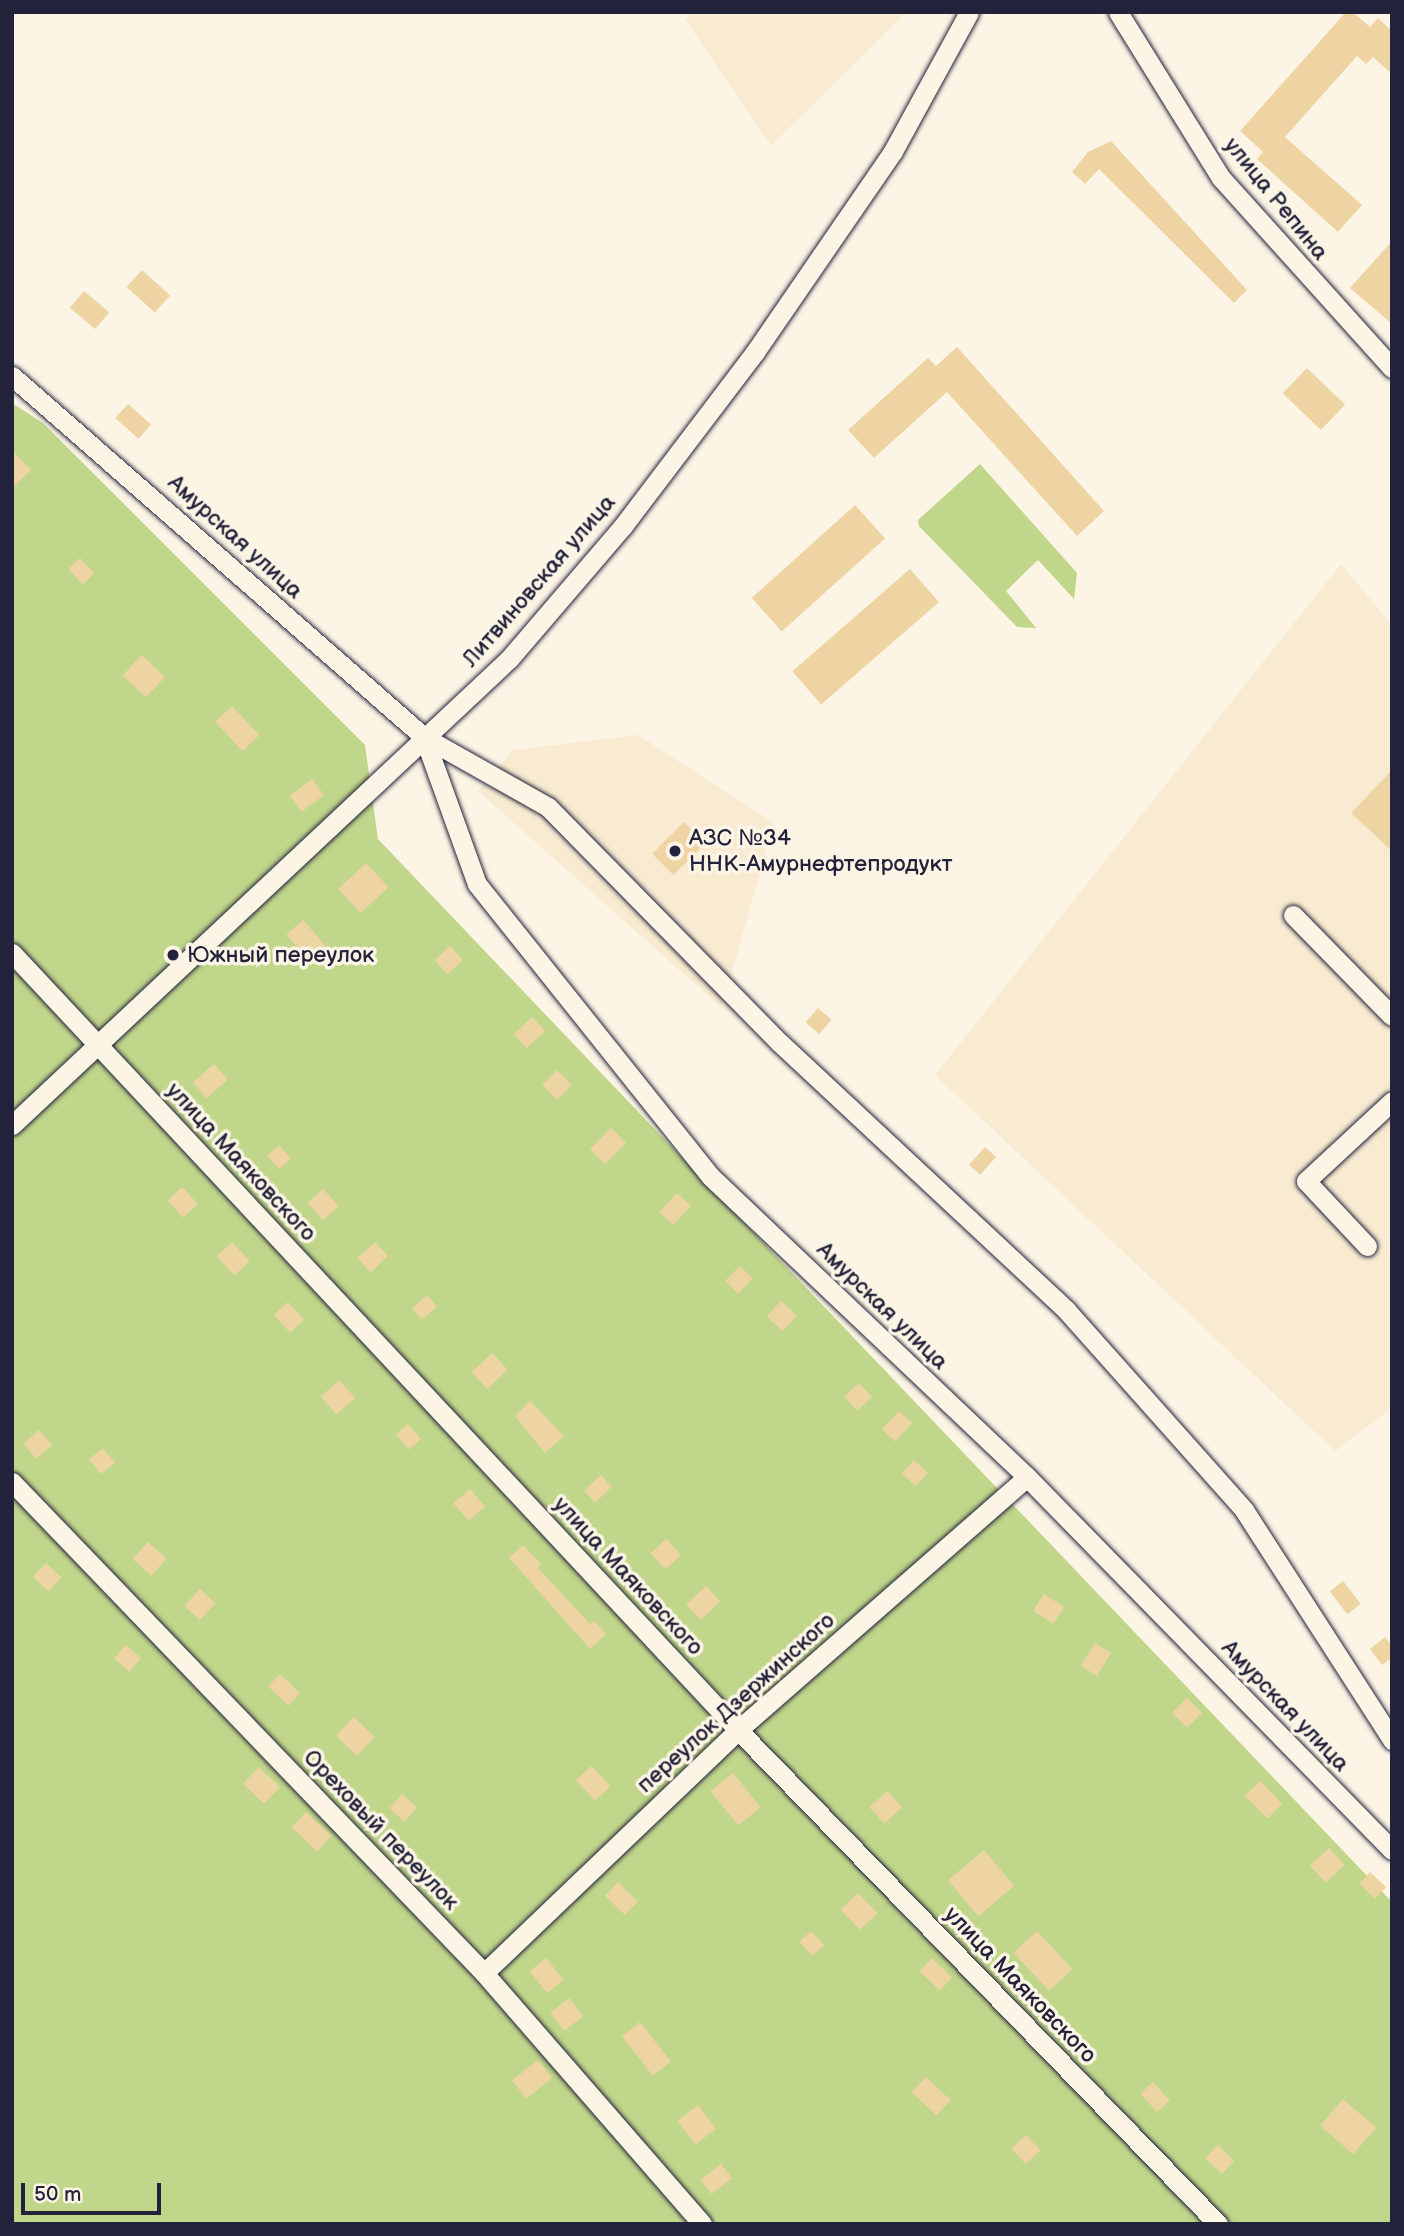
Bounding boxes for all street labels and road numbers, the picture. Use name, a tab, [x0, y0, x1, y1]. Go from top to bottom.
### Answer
street label: улица Репина	[1218, 132, 1334, 266]
street label: Амурская улица	[162, 469, 308, 605]
street label: Литвиновская улица	[457, 489, 621, 673]
street label: улица Маяковского	[160, 1077, 322, 1247]
street label: Амурская улица	[811, 1236, 953, 1376]
street label: улица Маяковского	[547, 1491, 709, 1661]
street label: переулок Дзержинского	[632, 1607, 840, 1799]
street label: Амурская улица	[1215, 1635, 1355, 1777]
street label: Ореховый переулок	[297, 1744, 465, 1916]
street label: улица Маяковского	[938, 1901, 1102, 2069]

